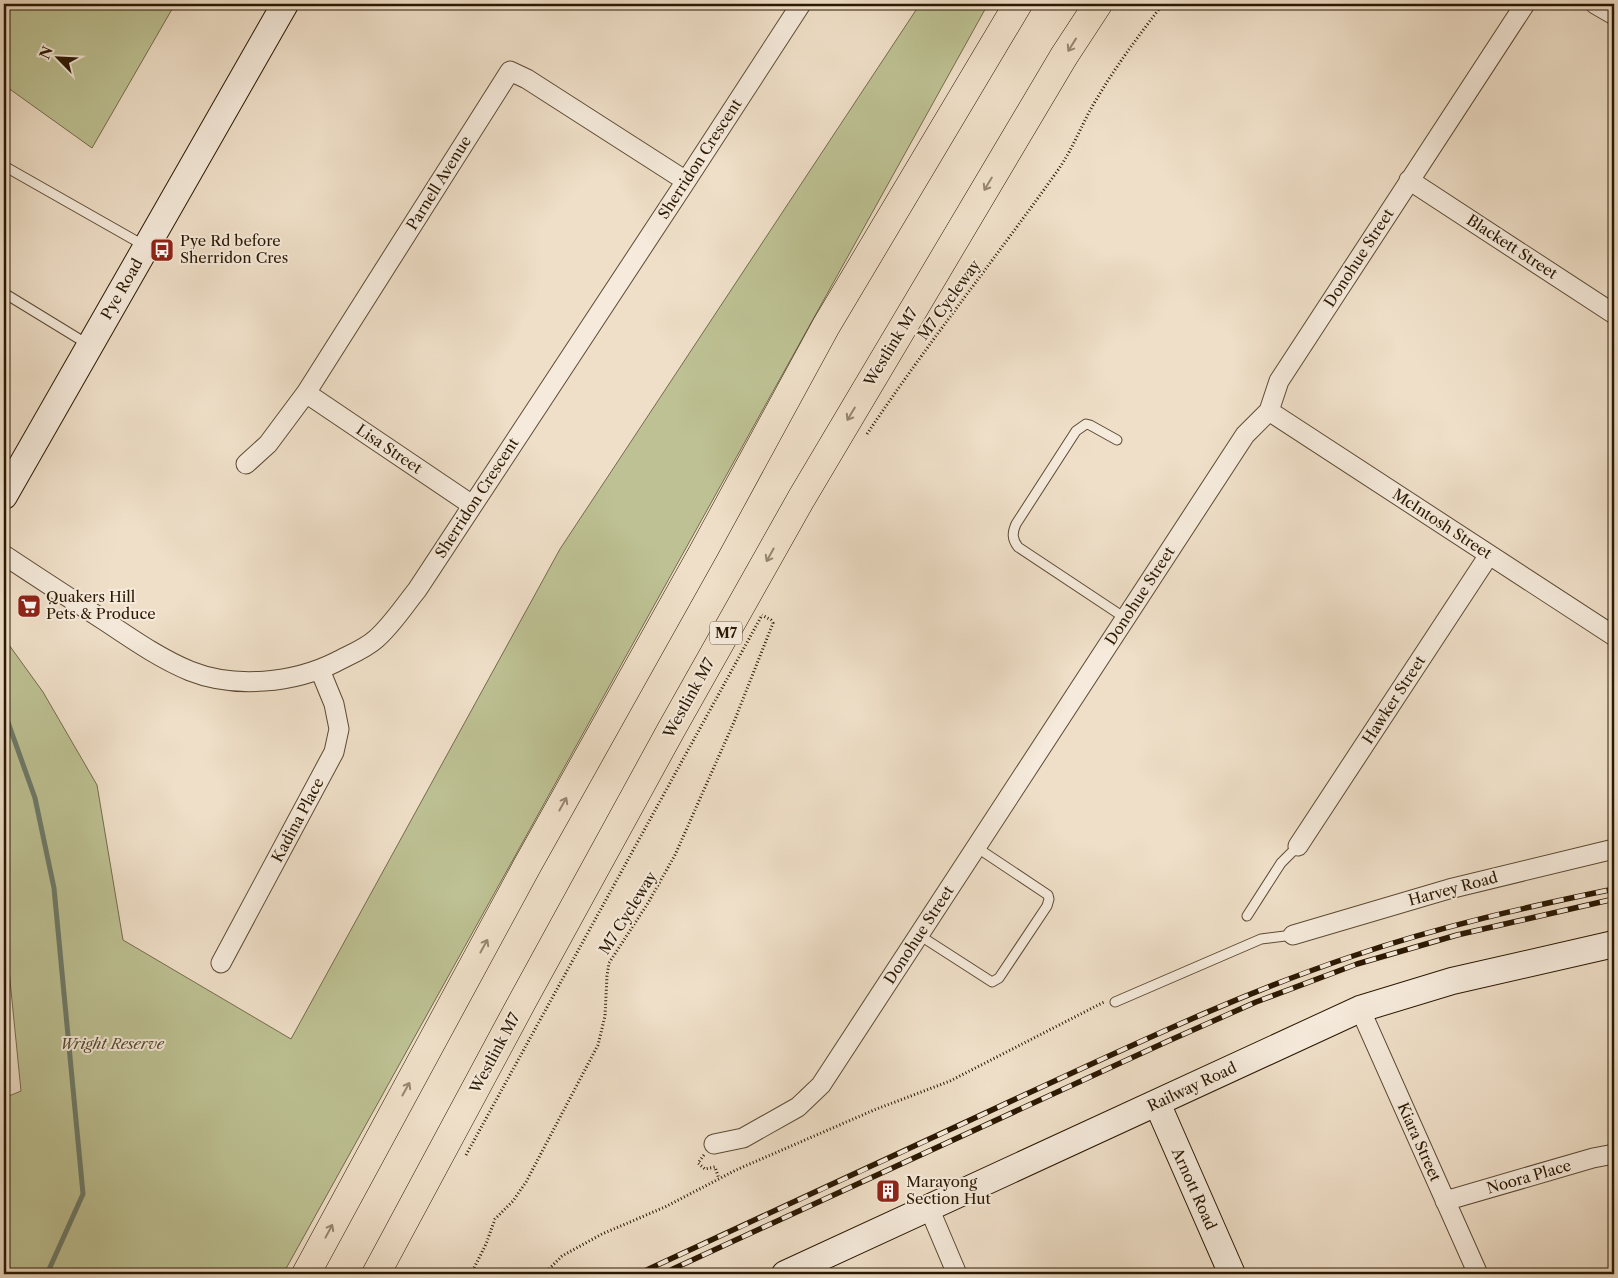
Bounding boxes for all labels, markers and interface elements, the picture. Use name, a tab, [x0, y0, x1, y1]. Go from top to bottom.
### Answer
north arrow	[32, 32, 82, 82]
one-way arrow	[1066, 38, 1077, 52]
text: N	[35, 43, 57, 62]
street label: Sherridon Crescent	[654, 95, 746, 222]
street label: Parnell Avenue	[402, 132, 475, 233]
one-way arrow	[983, 177, 993, 191]
street label: Donohue Street	[1320, 204, 1398, 310]
street label: Blackett Street	[1463, 210, 1562, 283]
place label: Pye Rd before Sherridon Cres	[180, 231, 288, 267]
bus stop icon: Pye Rd before Sherridon Cres	[149, 237, 175, 263]
street label: Pye Road	[96, 255, 147, 323]
street label: M7 Cycleway	[913, 255, 984, 343]
street label: Westlink M7	[859, 303, 922, 390]
one-way arrow	[846, 407, 856, 421]
street label: Lisa Street	[353, 420, 426, 478]
street label: Sherridon Crescent	[431, 434, 523, 561]
street label: McIntosh Street	[1389, 484, 1496, 563]
street label: Donohue Street	[1101, 542, 1179, 648]
one-way arrow	[764, 547, 774, 561]
place label: Quakers Hill Pets & Produce	[46, 587, 156, 623]
supermarket icon: Quakers Hill Pets & Produce	[16, 593, 42, 619]
road number: M7	[710, 622, 742, 644]
street label: Hawker Street	[1358, 651, 1430, 748]
street label: Westlink M7	[658, 654, 719, 742]
street label: Kadina Place	[267, 774, 328, 865]
one-way arrow	[558, 797, 568, 811]
street label: M7 Cycleway	[595, 867, 661, 958]
street label: Harvey Road	[1406, 867, 1500, 910]
street label: Donohue Street	[880, 881, 958, 987]
one-way arrow	[480, 939, 489, 954]
street label: Westlink M7	[465, 1009, 524, 1097]
park label: Wright Reserve	[60, 1034, 165, 1053]
street label: Railway Road	[1144, 1058, 1239, 1115]
one-way arrow	[402, 1082, 412, 1096]
street label: Kiara Street	[1394, 1099, 1446, 1185]
street label: Arnott Road	[1168, 1144, 1221, 1233]
street label: Noora Place	[1484, 1155, 1573, 1198]
place label: Marayong Section Hut	[906, 1172, 992, 1208]
building icon: Marayong Section Hut	[875, 1178, 901, 1204]
one-way arrow	[324, 1224, 334, 1239]

